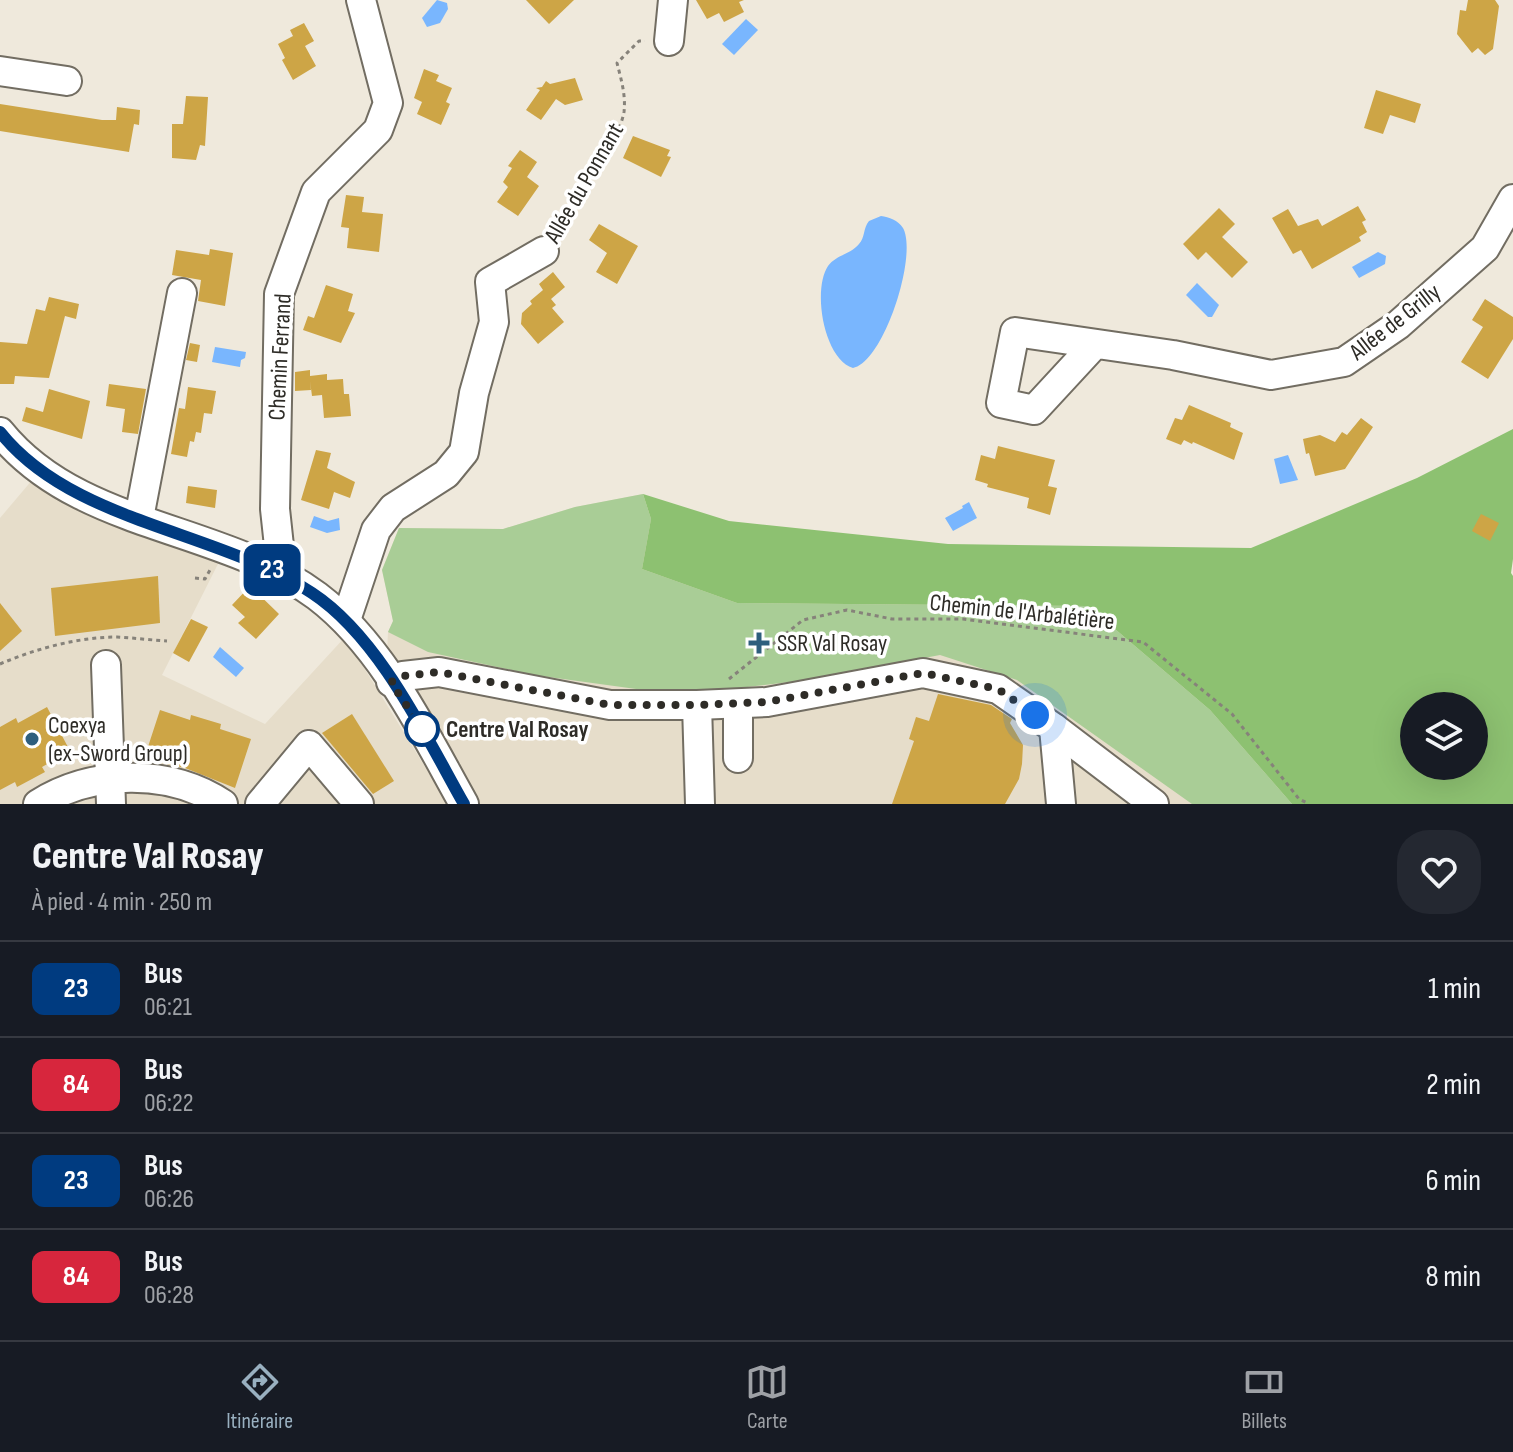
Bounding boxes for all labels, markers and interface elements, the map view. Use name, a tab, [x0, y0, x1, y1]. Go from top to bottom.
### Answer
street label: Allée du Ponnant	[537, 118, 630, 249]
street label: Allée de Grilly	[1343, 277, 1446, 367]
street label: Chemin Ferrand	[262, 293, 298, 421]
line badge: 23	[236, 544, 308, 596]
text: 23	[260, 553, 284, 586]
street label: Chemin de l'Arbalétière	[928, 588, 1116, 636]
place label: SSR Val Rosay	[777, 629, 887, 658]
marker: SSR Val Rosay	[748, 632, 770, 654]
map controls	[1400, 692, 1488, 780]
button: layers	[1400, 692, 1488, 780]
your location	[1015, 695, 1055, 735]
place label: Coexya (ex-Sword Group)	[48, 711, 188, 768]
marker: Centre Val Rosay	[405, 712, 439, 746]
place label: Centre Val Rosay	[446, 715, 588, 744]
marker: Coexya (ex-Sword Group)	[23, 730, 41, 748]
button: heart	[1397, 830, 1481, 914]
text: Centre Val Rosay	[32, 834, 264, 879]
text: À pied · 4 min · 250 m	[32, 887, 212, 918]
text: Bus	[144, 956, 183, 992]
text: 1 min	[1428, 971, 1481, 1007]
text: 23	[64, 972, 88, 1005]
text: 06:21	[144, 992, 192, 1023]
text: Bus	[144, 1052, 183, 1088]
text: 2 min	[1426, 1067, 1481, 1103]
text: 84	[63, 1068, 89, 1101]
text: 06:22	[144, 1088, 193, 1119]
text: Bus	[144, 1148, 183, 1184]
text: 6 min	[1425, 1163, 1481, 1199]
text: 23	[64, 1164, 88, 1197]
text: 06:26	[144, 1184, 194, 1215]
text: Bus	[144, 1244, 183, 1280]
text: 8 min	[1425, 1259, 1481, 1295]
text: 84	[63, 1260, 89, 1293]
text: 06:28	[144, 1280, 194, 1311]
tab: Itinéraire	[226, 1360, 293, 1435]
tab: Carte	[745, 1360, 789, 1435]
tab: Billets	[1242, 1360, 1287, 1435]

